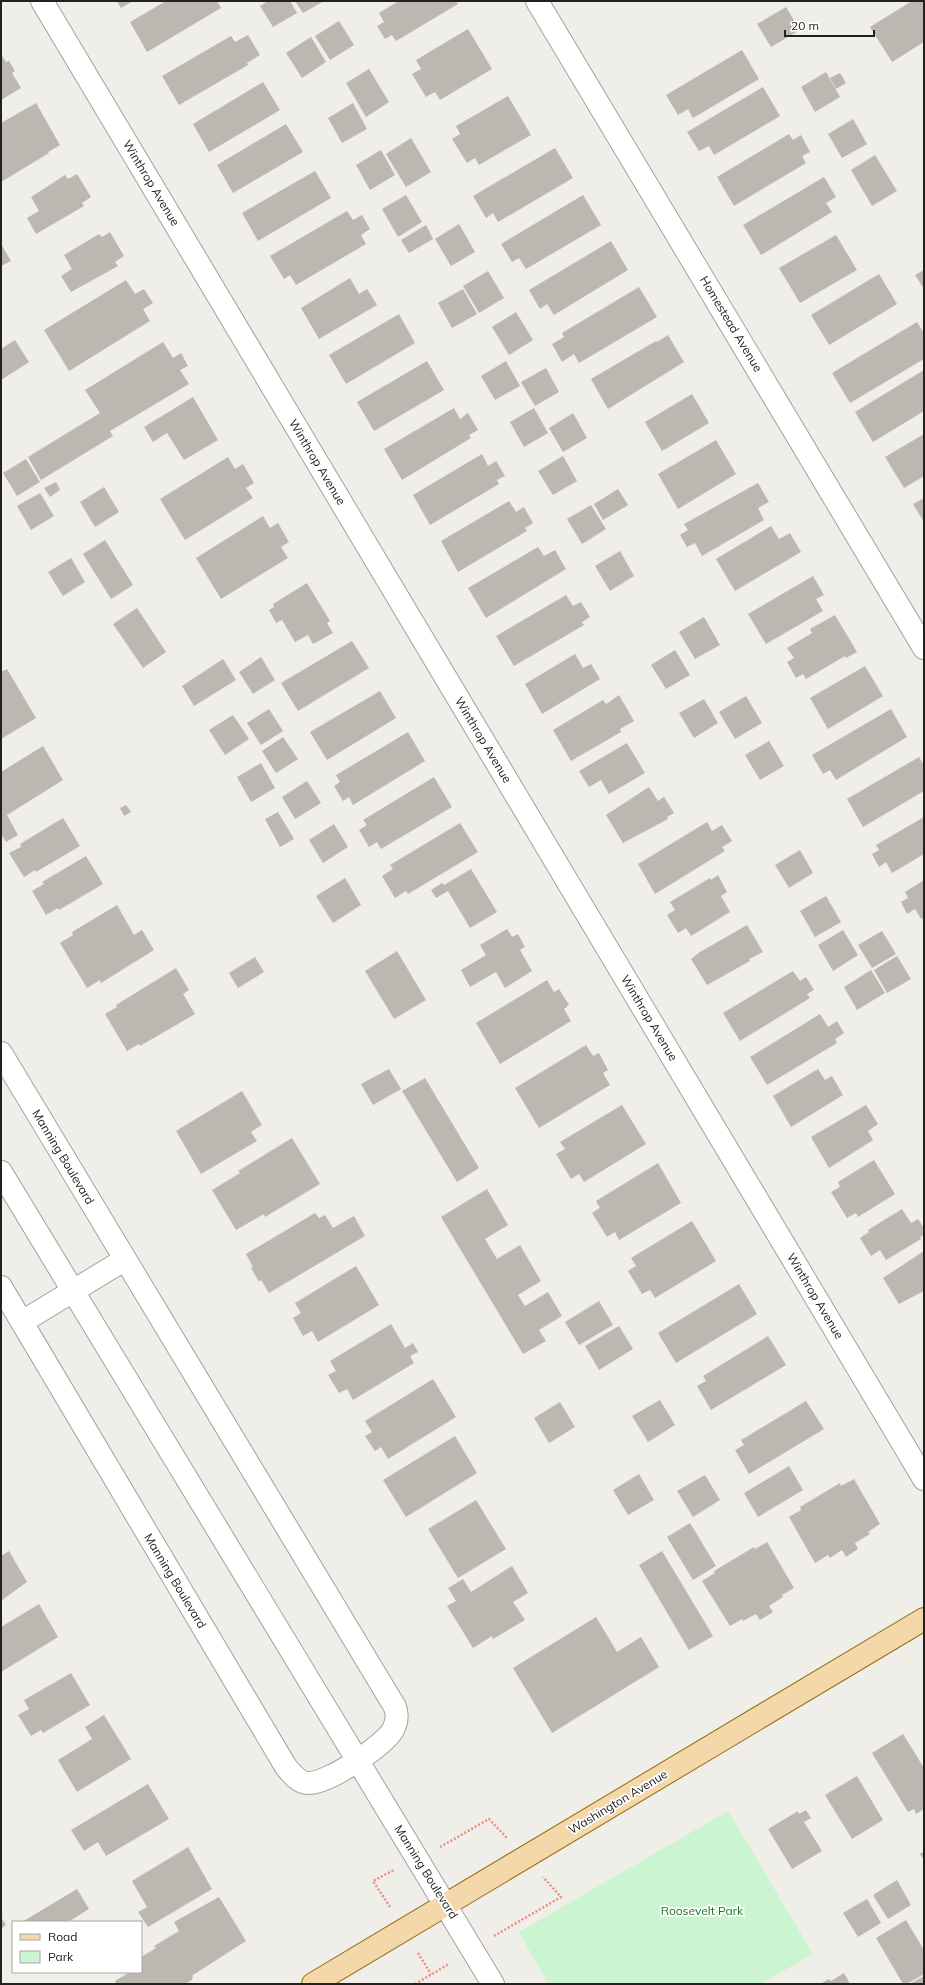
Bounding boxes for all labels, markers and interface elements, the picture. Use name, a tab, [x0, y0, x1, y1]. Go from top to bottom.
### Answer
scale bar	[785, 12, 874, 38]
text: 20 m	[791, 18, 819, 33]
street label: Winthrop Avenue	[120, 137, 183, 228]
street label: Homestead Avenue	[697, 273, 766, 374]
street label: Winthrop Avenue	[286, 416, 349, 507]
street label: Winthrop Avenue	[452, 694, 515, 785]
street label: Winthrop Avenue	[618, 972, 681, 1063]
street label: Manning Boulevard	[29, 1107, 98, 1207]
street label: Winthrop Avenue	[784, 1250, 847, 1341]
street label: Manning Boulevard	[141, 1531, 210, 1631]
street label: Washington Avenue	[565, 1766, 670, 1837]
street label: Manning Boulevard	[391, 1822, 461, 1922]
park label: Roosevelt Park	[661, 1903, 744, 1918]
legend	[12, 1921, 142, 1973]
text: Road	[48, 1929, 77, 1944]
text: Park	[48, 1949, 74, 1964]

